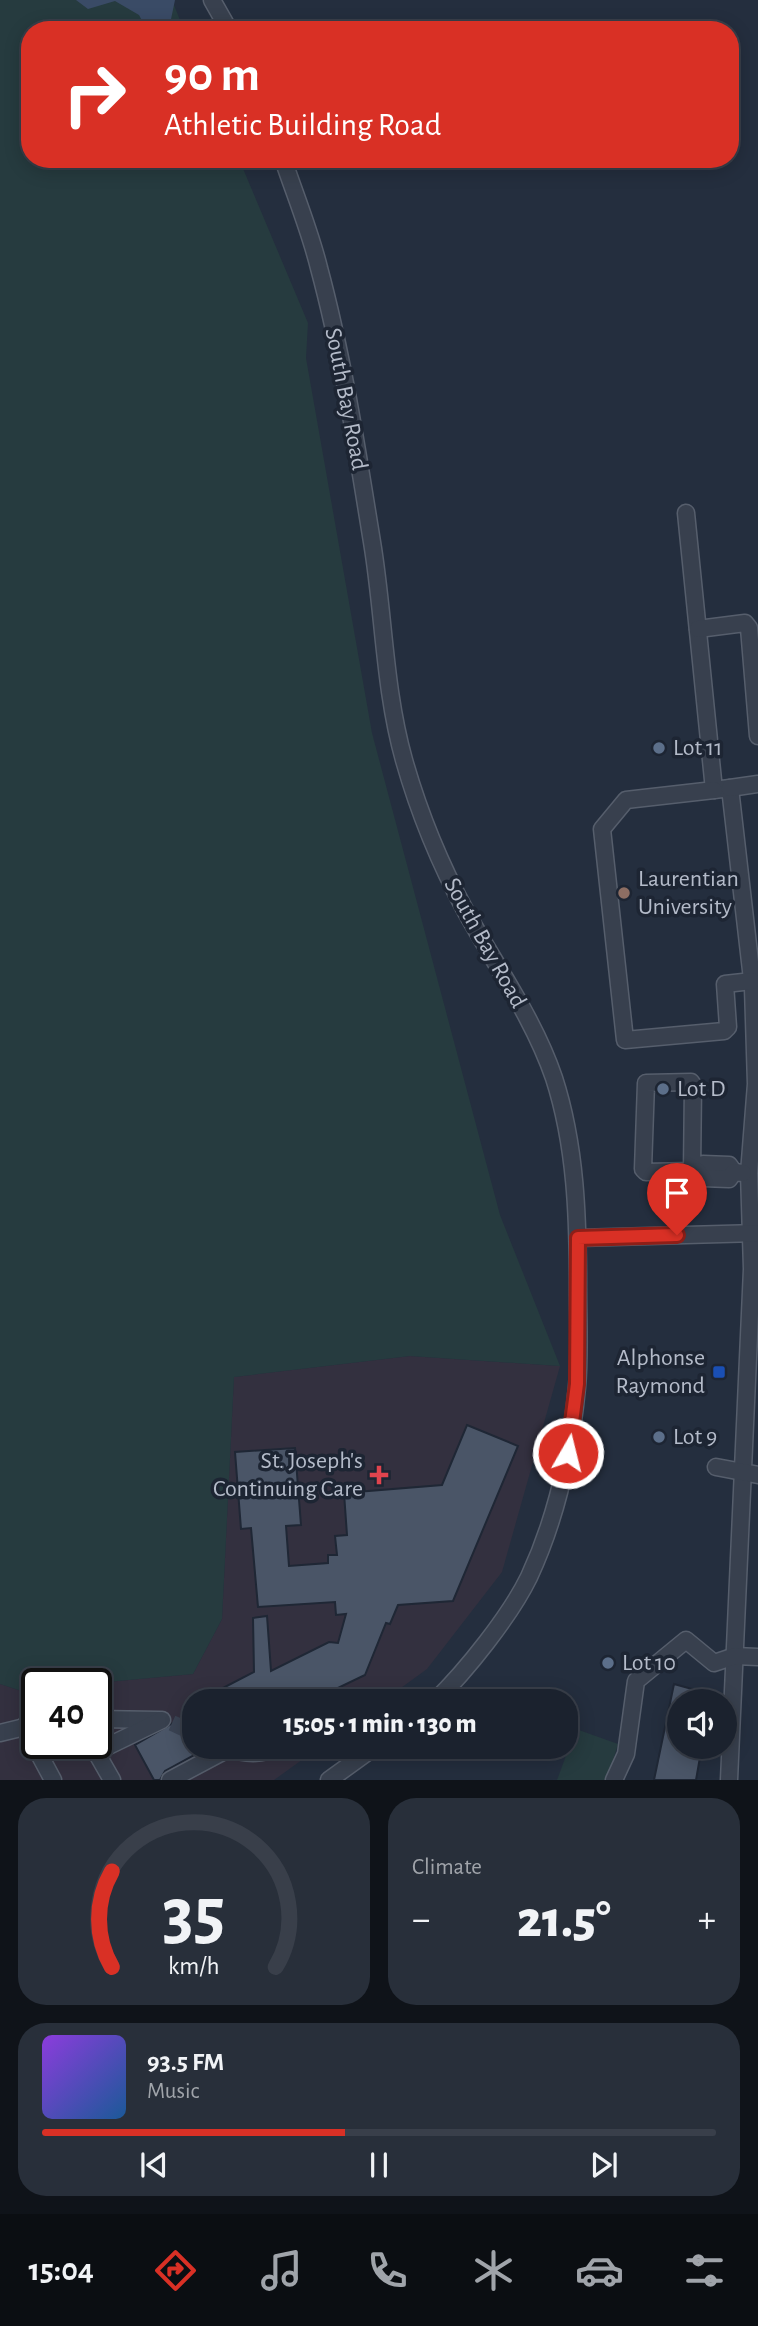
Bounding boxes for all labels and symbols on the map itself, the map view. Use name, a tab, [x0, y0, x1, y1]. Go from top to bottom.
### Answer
street label: South Bay Road	[320, 326, 372, 472]
place label: Lot 11	[673, 736, 723, 760]
marker: Lot 11	[651, 740, 667, 756]
place label: Laurentian University	[638, 867, 739, 919]
street label: South Bay Road	[439, 874, 531, 1012]
marker: Laurentian University	[616, 885, 632, 901]
place label: Lot D	[677, 1077, 726, 1101]
marker: Lot D	[655, 1081, 671, 1097]
pin	[647, 1163, 707, 1235]
place label: Alphonse Raymond	[616, 1346, 705, 1398]
marker: Alphonse Raymond	[711, 1364, 727, 1380]
position arrow	[531, 1416, 605, 1490]
place label: Lot 9	[673, 1425, 717, 1449]
marker: Lot 9	[651, 1429, 667, 1445]
place label: St. Joseph's Continuing Care	[213, 1449, 363, 1501]
marker: St. Joseph's Continuing Care	[369, 1465, 389, 1485]
place label: Lot 10	[622, 1651, 676, 1675]
marker: Lot 10	[600, 1655, 616, 1671]
speed limit sign: 40	[21, 1668, 112, 1759]

